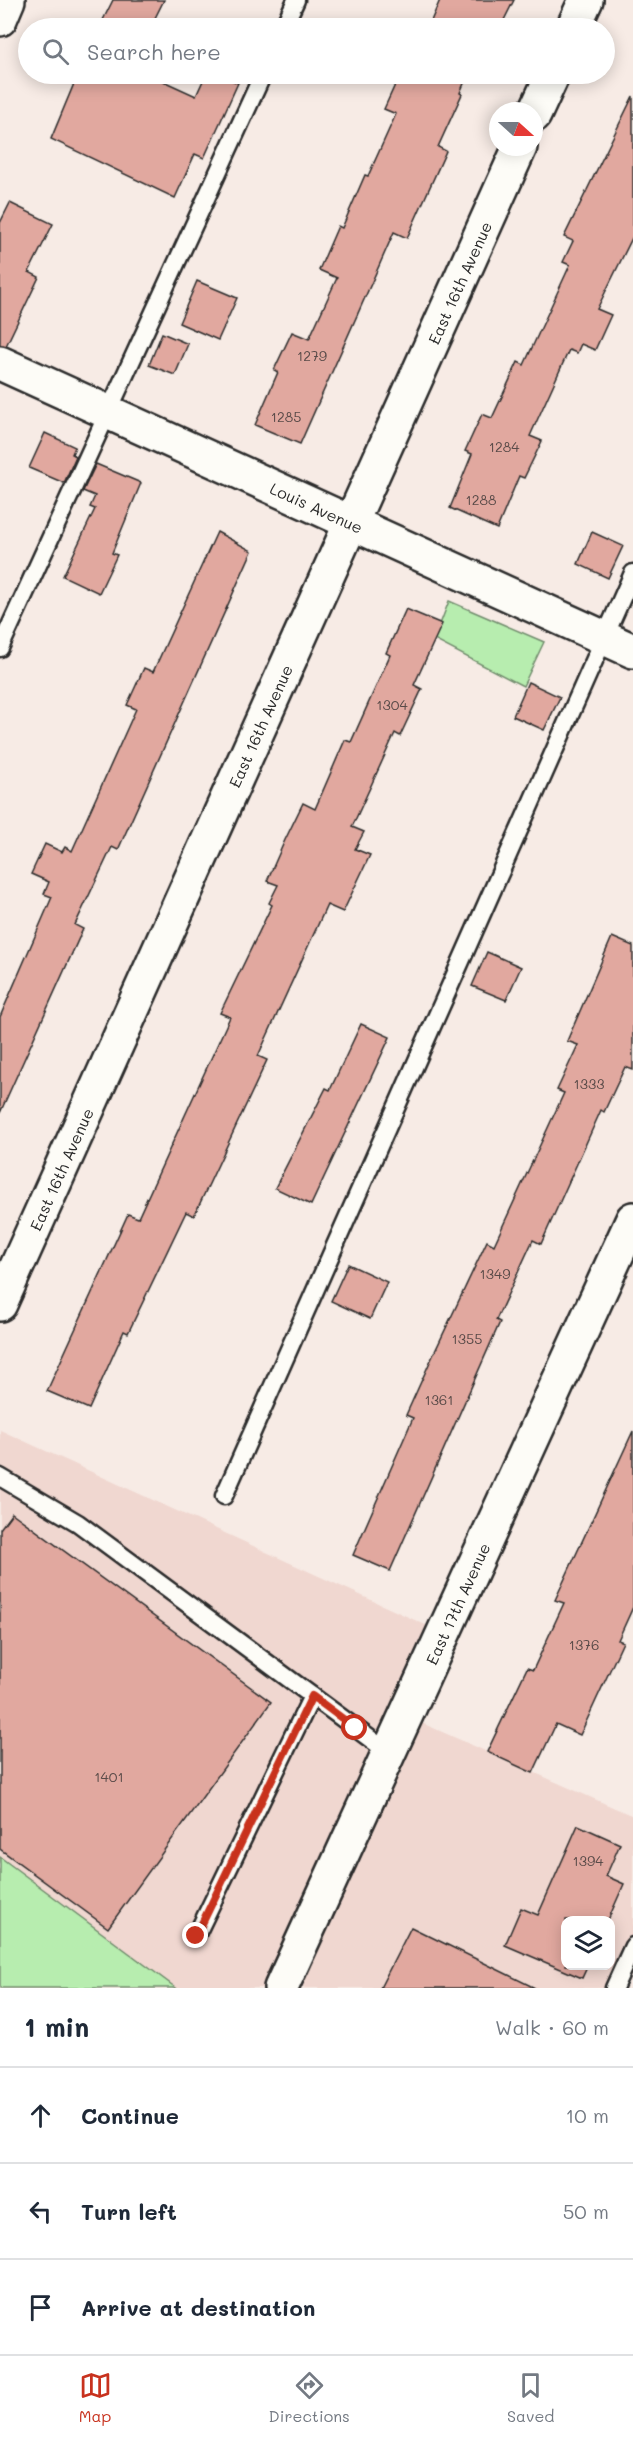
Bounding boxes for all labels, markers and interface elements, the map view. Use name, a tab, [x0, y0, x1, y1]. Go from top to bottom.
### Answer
search box	[18, 18, 615, 84]
icon: search	[39, 35, 72, 68]
text: Search here	[87, 37, 221, 66]
north arrow	[489, 102, 543, 156]
street label: East 16th Avenue	[422, 218, 496, 347]
house number: 1279	[297, 346, 327, 365]
house number: 1285	[271, 407, 301, 426]
house number: 1284	[489, 437, 520, 456]
street label: Louis Avenue	[267, 477, 367, 537]
house number: 1288	[466, 490, 497, 509]
street label: East 16th Avenue	[223, 661, 297, 790]
house number: 1304	[376, 695, 408, 714]
house number: 1333	[574, 1074, 604, 1093]
street label: East 16th Avenue	[24, 1104, 97, 1234]
house number: 1349	[480, 1264, 510, 1283]
house number: 1355	[452, 1329, 482, 1348]
house number: 1361	[424, 1390, 454, 1409]
street label: East 17th Avenue	[420, 1539, 494, 1668]
house number: 1376	[569, 1635, 599, 1654]
route start	[341, 1714, 367, 1740]
house number: 1401	[94, 1767, 124, 1786]
house number: 1394	[573, 1851, 604, 1870]
map controls	[561, 1916, 615, 1970]
button: layers	[561, 1916, 615, 1970]
route end	[182, 1922, 208, 1948]
text: 1 min	[24, 2010, 89, 2044]
text: Walk · 60 m	[495, 2014, 609, 2040]
icon: ahead	[24, 2099, 57, 2132]
text: Continue	[81, 2101, 179, 2130]
text: 10 m	[565, 2102, 609, 2128]
icon: left	[24, 2195, 57, 2228]
text: Turn left	[81, 2197, 177, 2226]
text: 50 m	[563, 2198, 609, 2224]
icon: arrive	[24, 2291, 57, 2324]
text: Arrive at destination	[81, 2293, 316, 2322]
tab: Map	[79, 2369, 112, 2426]
tab: Directions	[269, 2369, 350, 2426]
tab: Saved	[507, 2369, 554, 2426]

